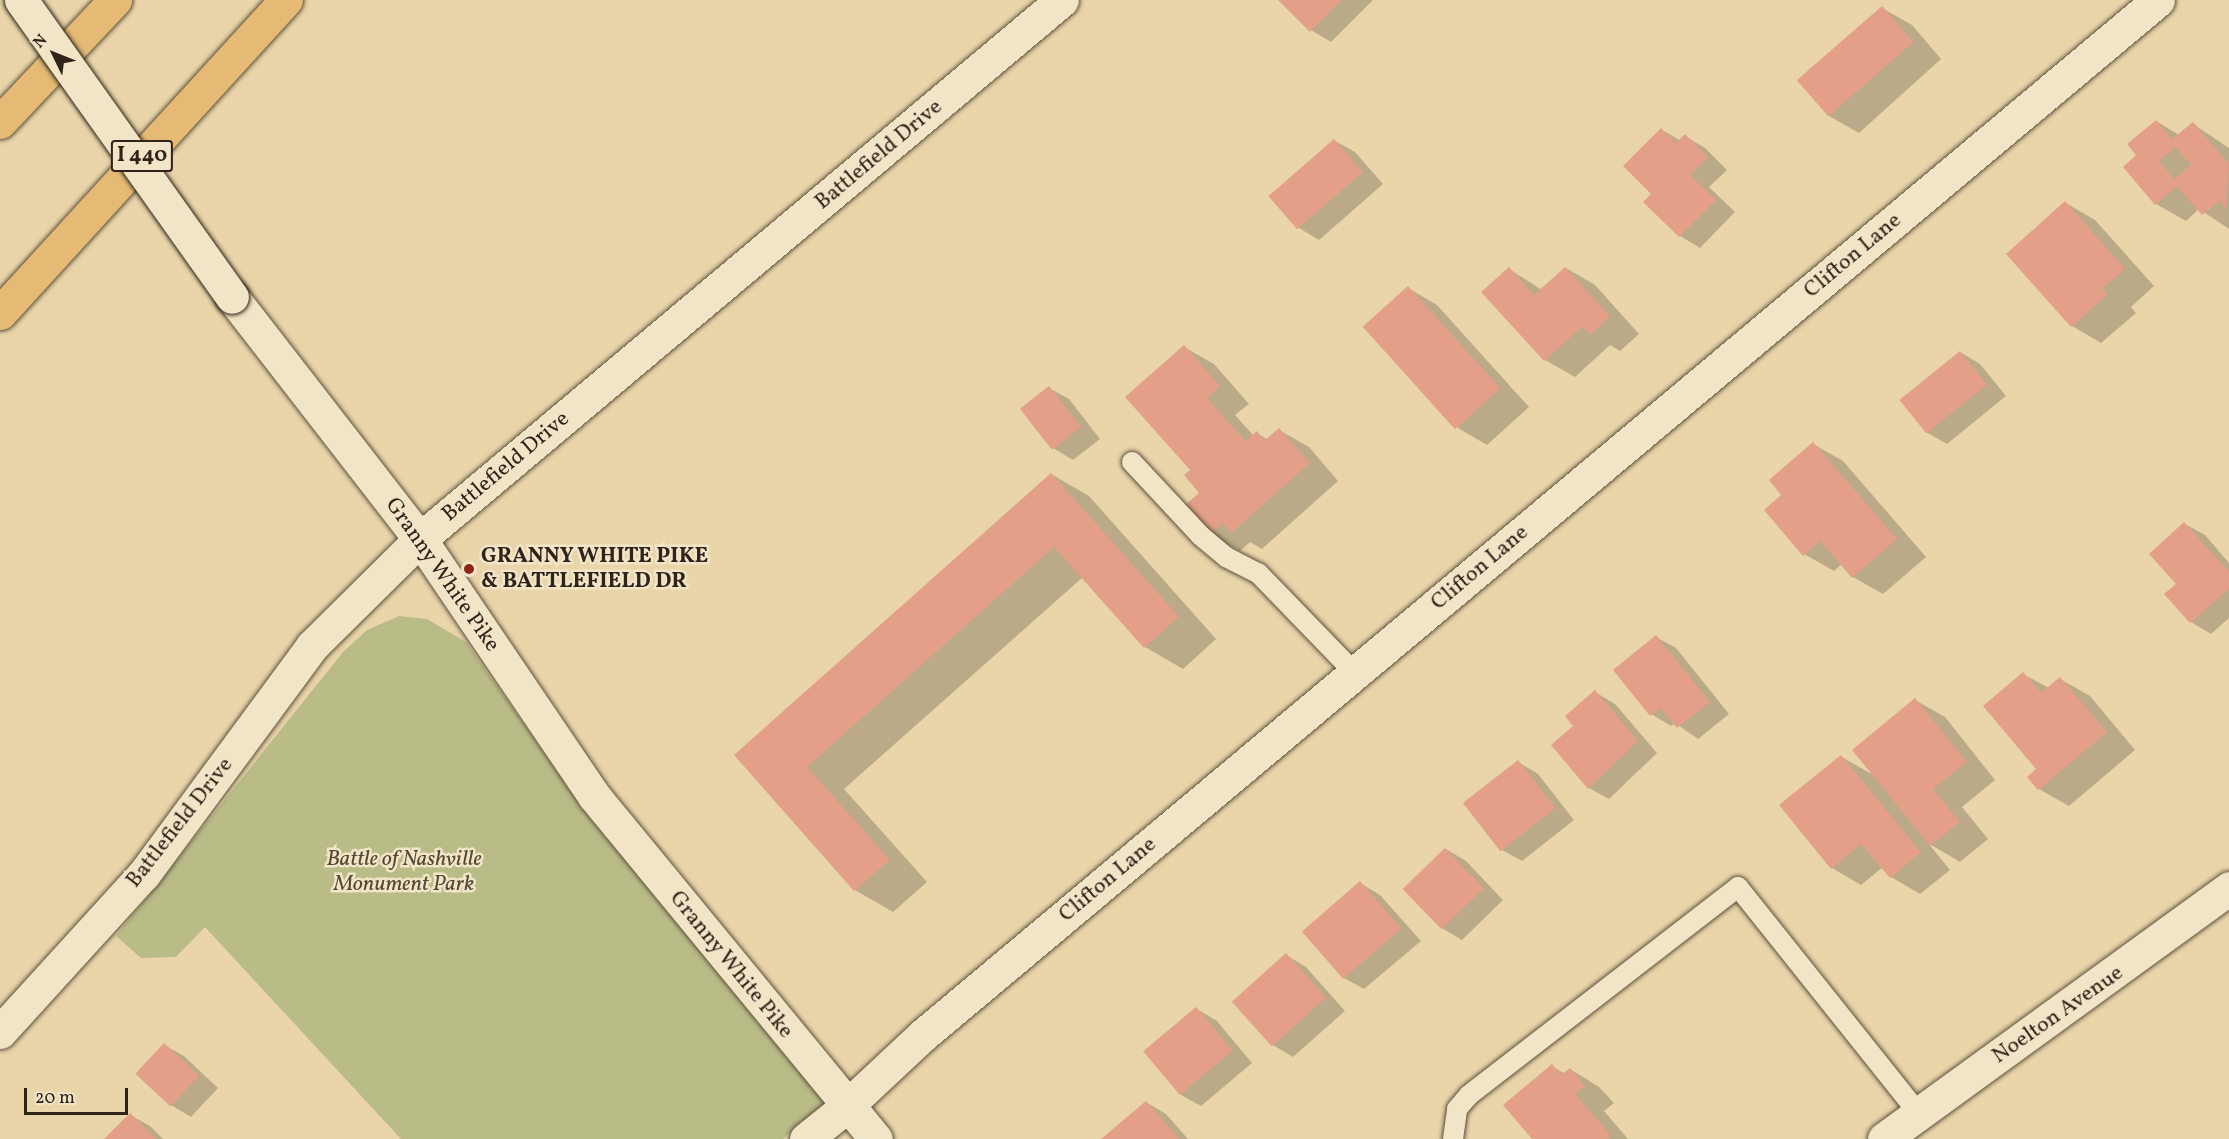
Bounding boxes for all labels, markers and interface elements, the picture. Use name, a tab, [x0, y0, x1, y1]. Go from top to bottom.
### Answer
north arrow	[24, 24, 84, 84]
text: N	[29, 30, 53, 53]
street label: Battlefield Drive	[810, 94, 948, 216]
road number: I 440	[110, 138, 174, 174]
street label: Clifton Lane	[1799, 208, 1907, 304]
street label: Battlefield Drive	[437, 406, 575, 528]
street label: Granny White Pike	[379, 492, 505, 658]
street label: Clifton Lane	[1426, 520, 1534, 616]
place label: GRANNY WHITE PIKE & BATTLEFIELD DR	[481, 543, 709, 594]
marker: GRANNY WHITE PIKE & BATTLEFIELD DR	[462, 562, 476, 576]
street label: Battlefield Drive	[121, 753, 239, 893]
street label: Clifton Lane	[1054, 832, 1162, 928]
park label: Battle of Nashville Monument Park	[327, 846, 481, 897]
street label: Granny White Pike	[663, 885, 799, 1045]
street label: Noelton Avenue	[1987, 960, 2129, 1070]
scale bar	[27, 1076, 130, 1114]
text: 20 m	[35, 1086, 75, 1111]

